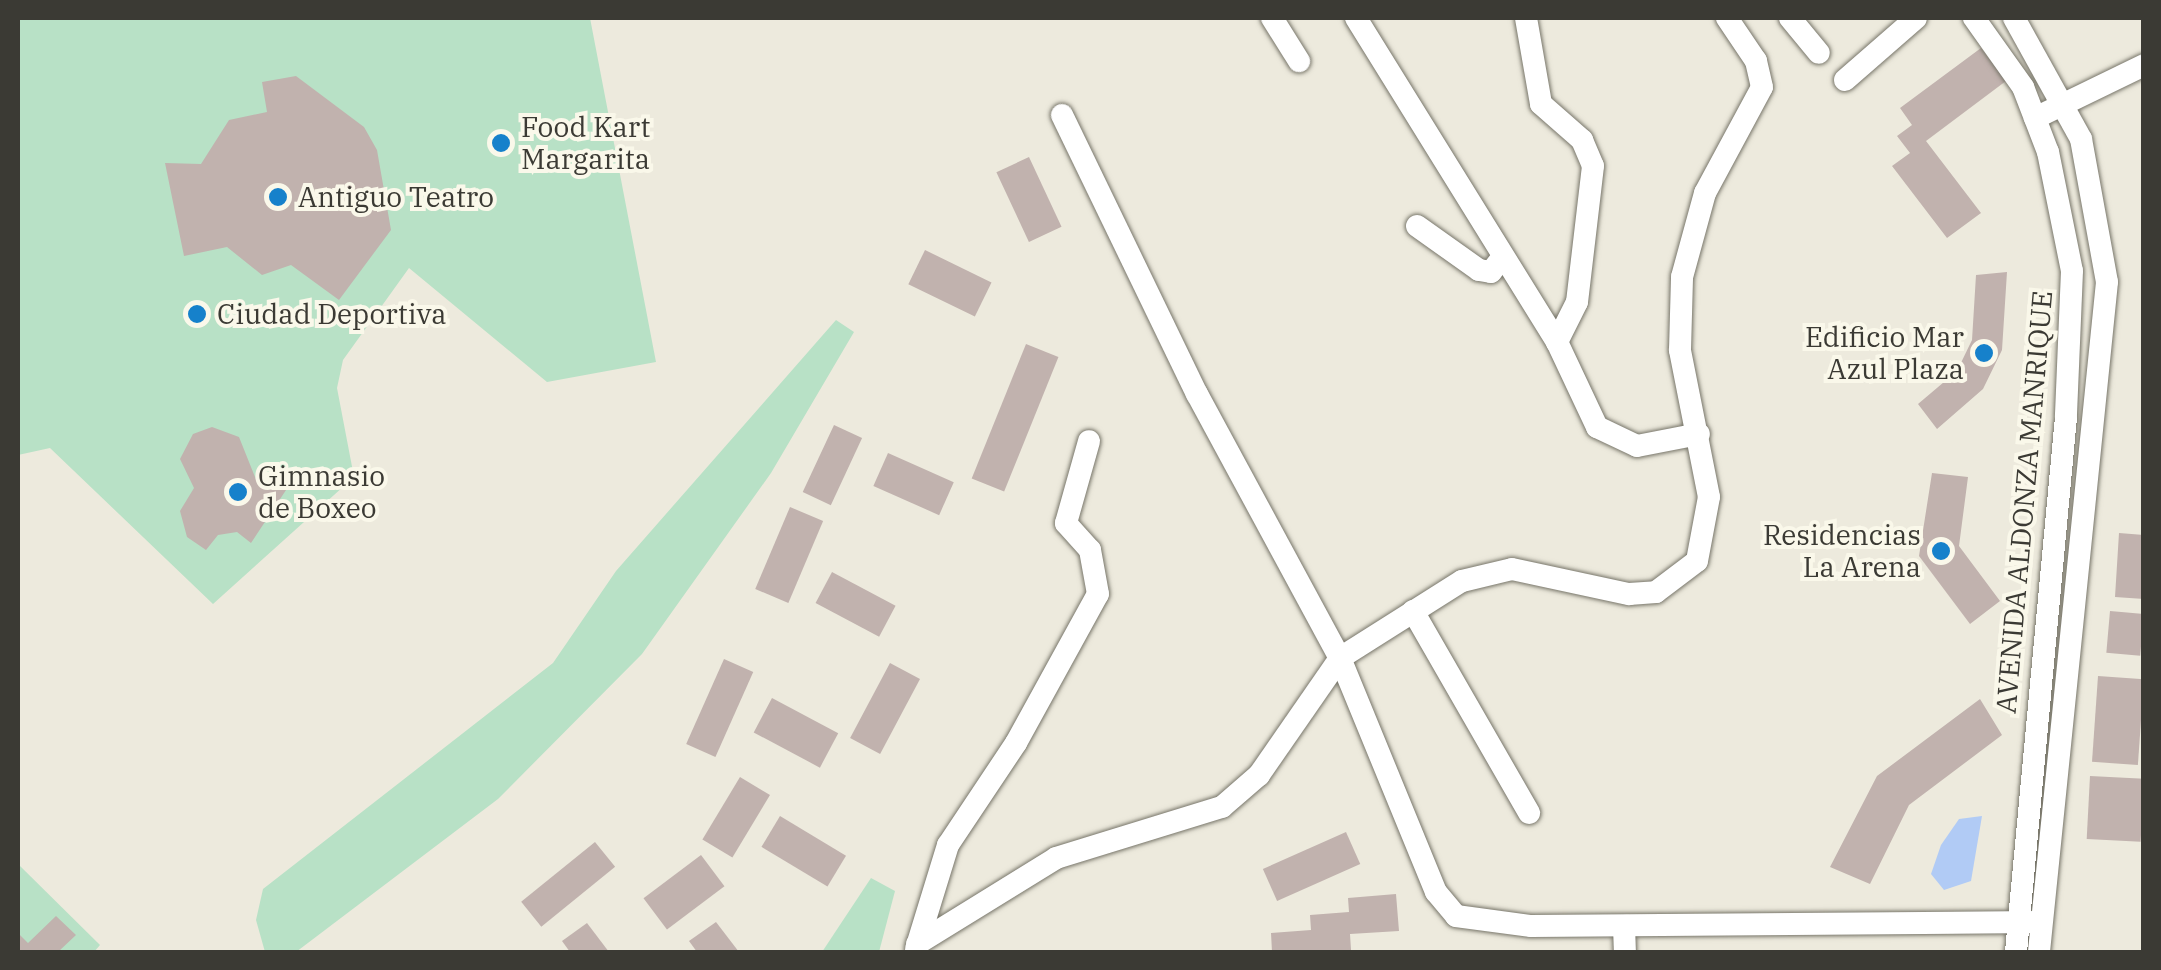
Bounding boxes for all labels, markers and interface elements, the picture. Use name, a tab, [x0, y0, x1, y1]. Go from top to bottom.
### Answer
place label: Food Kart Margarita	[521, 110, 650, 176]
marker: Food Kart Margarita	[490, 132, 512, 154]
place label: Antiguo Teatro	[298, 180, 494, 214]
marker: Antiguo Teatro	[267, 186, 289, 208]
street label: AVENIDA ALDONZA MANRIQUE	[1989, 289, 2059, 715]
place label: Ciudad Deportiva	[217, 297, 446, 331]
marker: Ciudad Deportiva	[186, 303, 208, 325]
place label: Edificio Mar Azul Plaza	[1805, 320, 1964, 386]
marker: Edificio Mar Azul Plaza	[1973, 342, 1995, 364]
place label: Gimnasio de Boxeo	[258, 459, 385, 525]
marker: Gimnasio de Boxeo	[227, 481, 249, 503]
place label: Residencias La Arena	[1763, 518, 1921, 584]
marker: Residencias La Arena	[1930, 540, 1952, 562]

